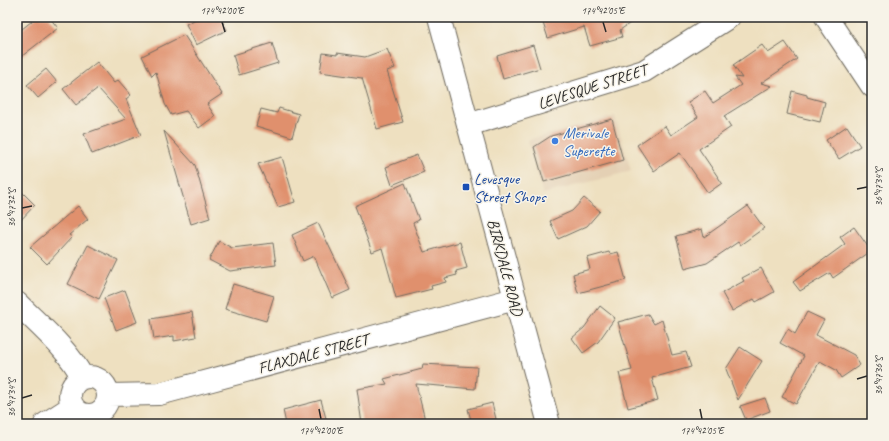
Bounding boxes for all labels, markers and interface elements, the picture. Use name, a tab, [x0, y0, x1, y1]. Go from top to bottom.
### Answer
text: 174°42'00"E	[200, 4, 245, 17]
text: 174°42'05"E	[581, 4, 626, 17]
street label: LEVESQUE STREET	[535, 59, 653, 114]
place label: Merivale Superette	[563, 123, 616, 161]
marker: Merivale Superette	[550, 136, 560, 146]
text: 36°47'34"S	[872, 166, 885, 206]
place label: Levesque Street Shops	[474, 169, 547, 207]
marker: Levesque Street Shops	[461, 182, 471, 192]
text: 36°47'32"S	[5, 187, 18, 227]
street label: BIRKDALE ROAD	[483, 217, 528, 319]
street label: FLAXDALE STREET	[256, 328, 375, 378]
text: 36°47'36"S	[872, 355, 885, 395]
text: 36°47'34"S	[5, 377, 18, 417]
text: 174°42'00"E	[299, 424, 344, 437]
text: 174°42'05"E	[680, 424, 725, 437]

